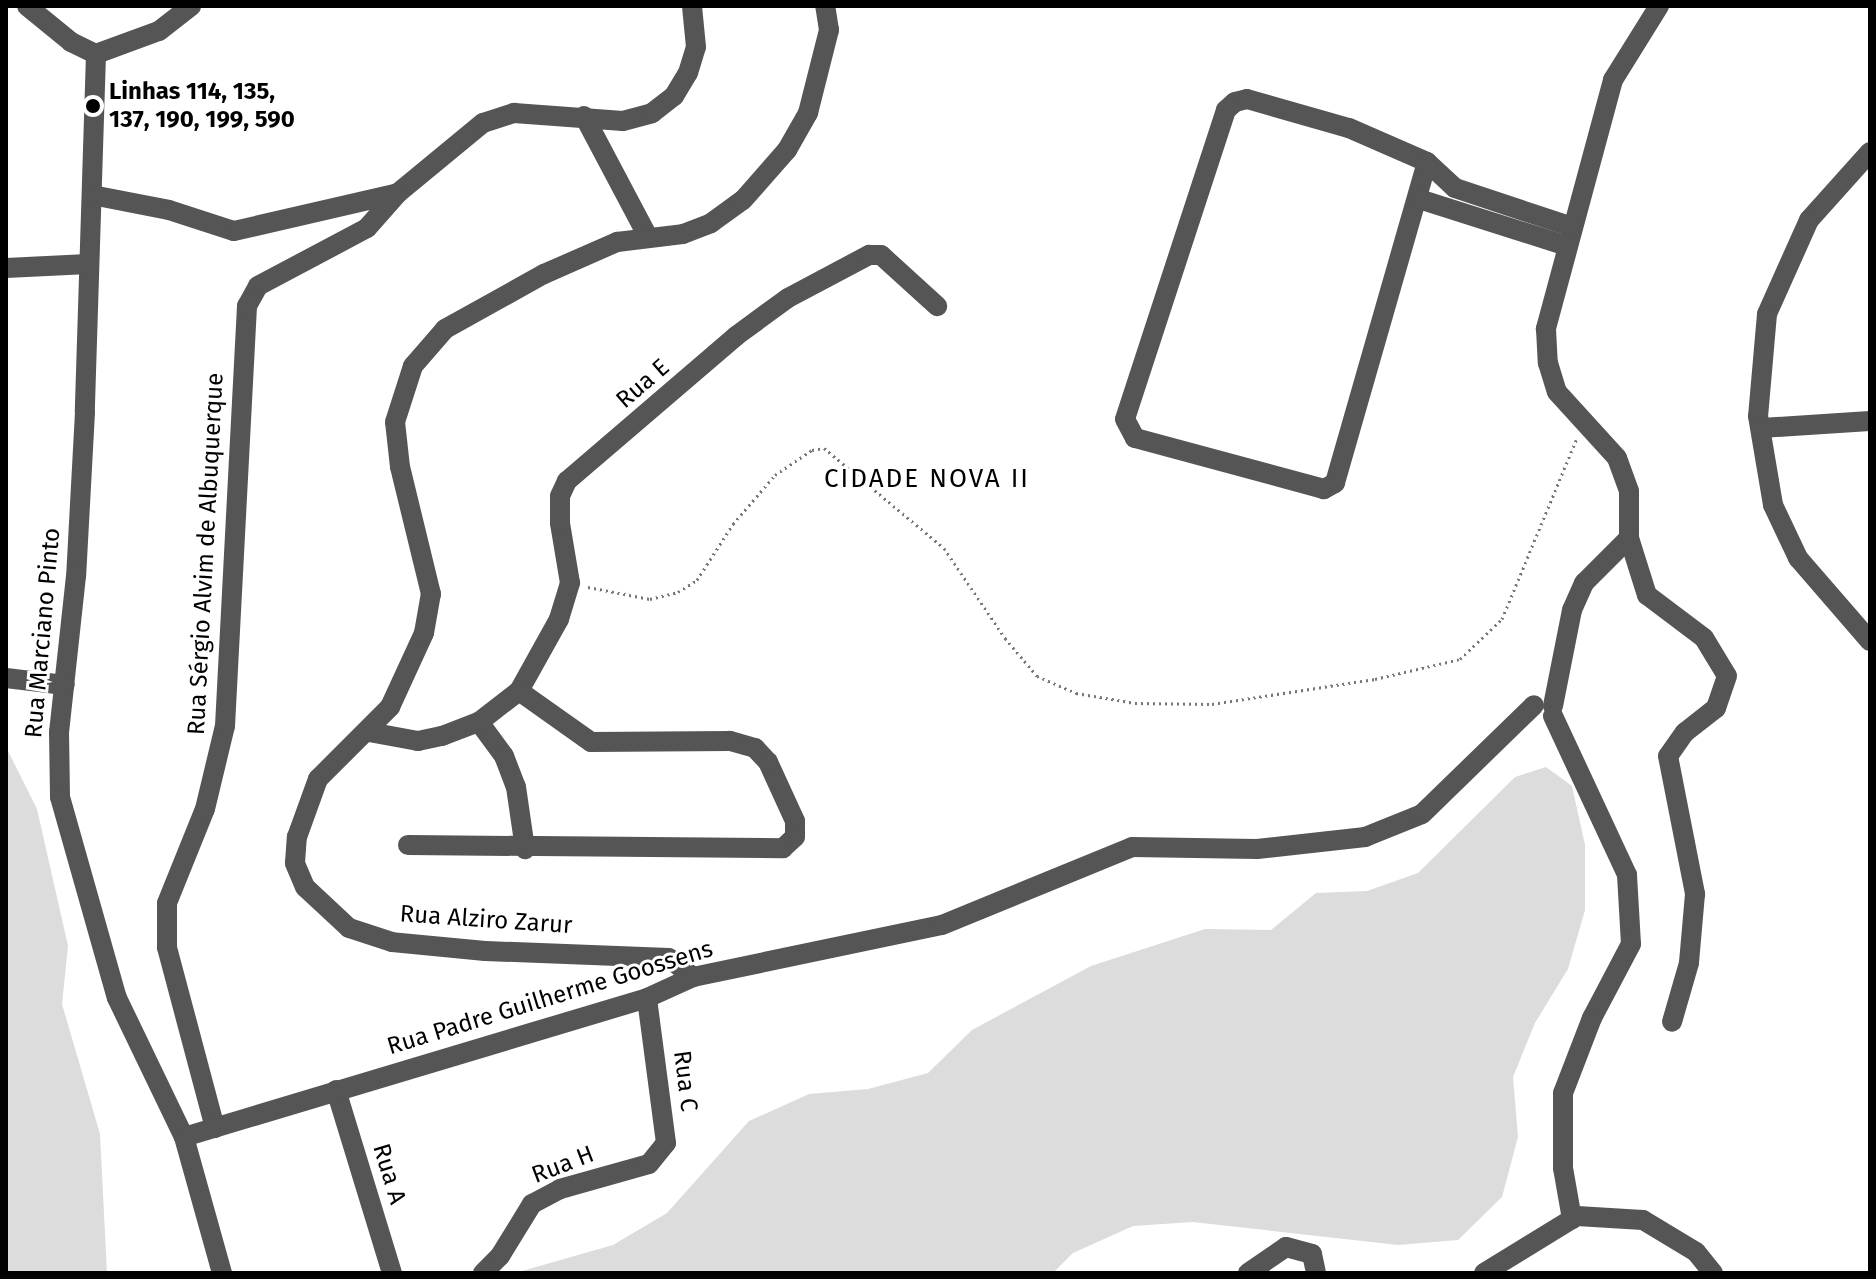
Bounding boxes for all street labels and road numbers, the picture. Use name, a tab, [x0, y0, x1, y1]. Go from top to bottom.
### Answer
street label: Rua E	[611, 353, 675, 415]
street label: Rua Sérgio Alvim de Albuquerque	[182, 372, 230, 736]
street label: Rua Marciano Pinto	[19, 527, 67, 739]
street label: Rua Alziro Zarur	[399, 900, 573, 940]
street label: Rua Padre Guilherme Goossens	[384, 935, 716, 1061]
street label: Rua C	[667, 1049, 703, 1113]
street label: Rua A	[366, 1140, 412, 1208]
street label: Rua H	[528, 1140, 598, 1190]

